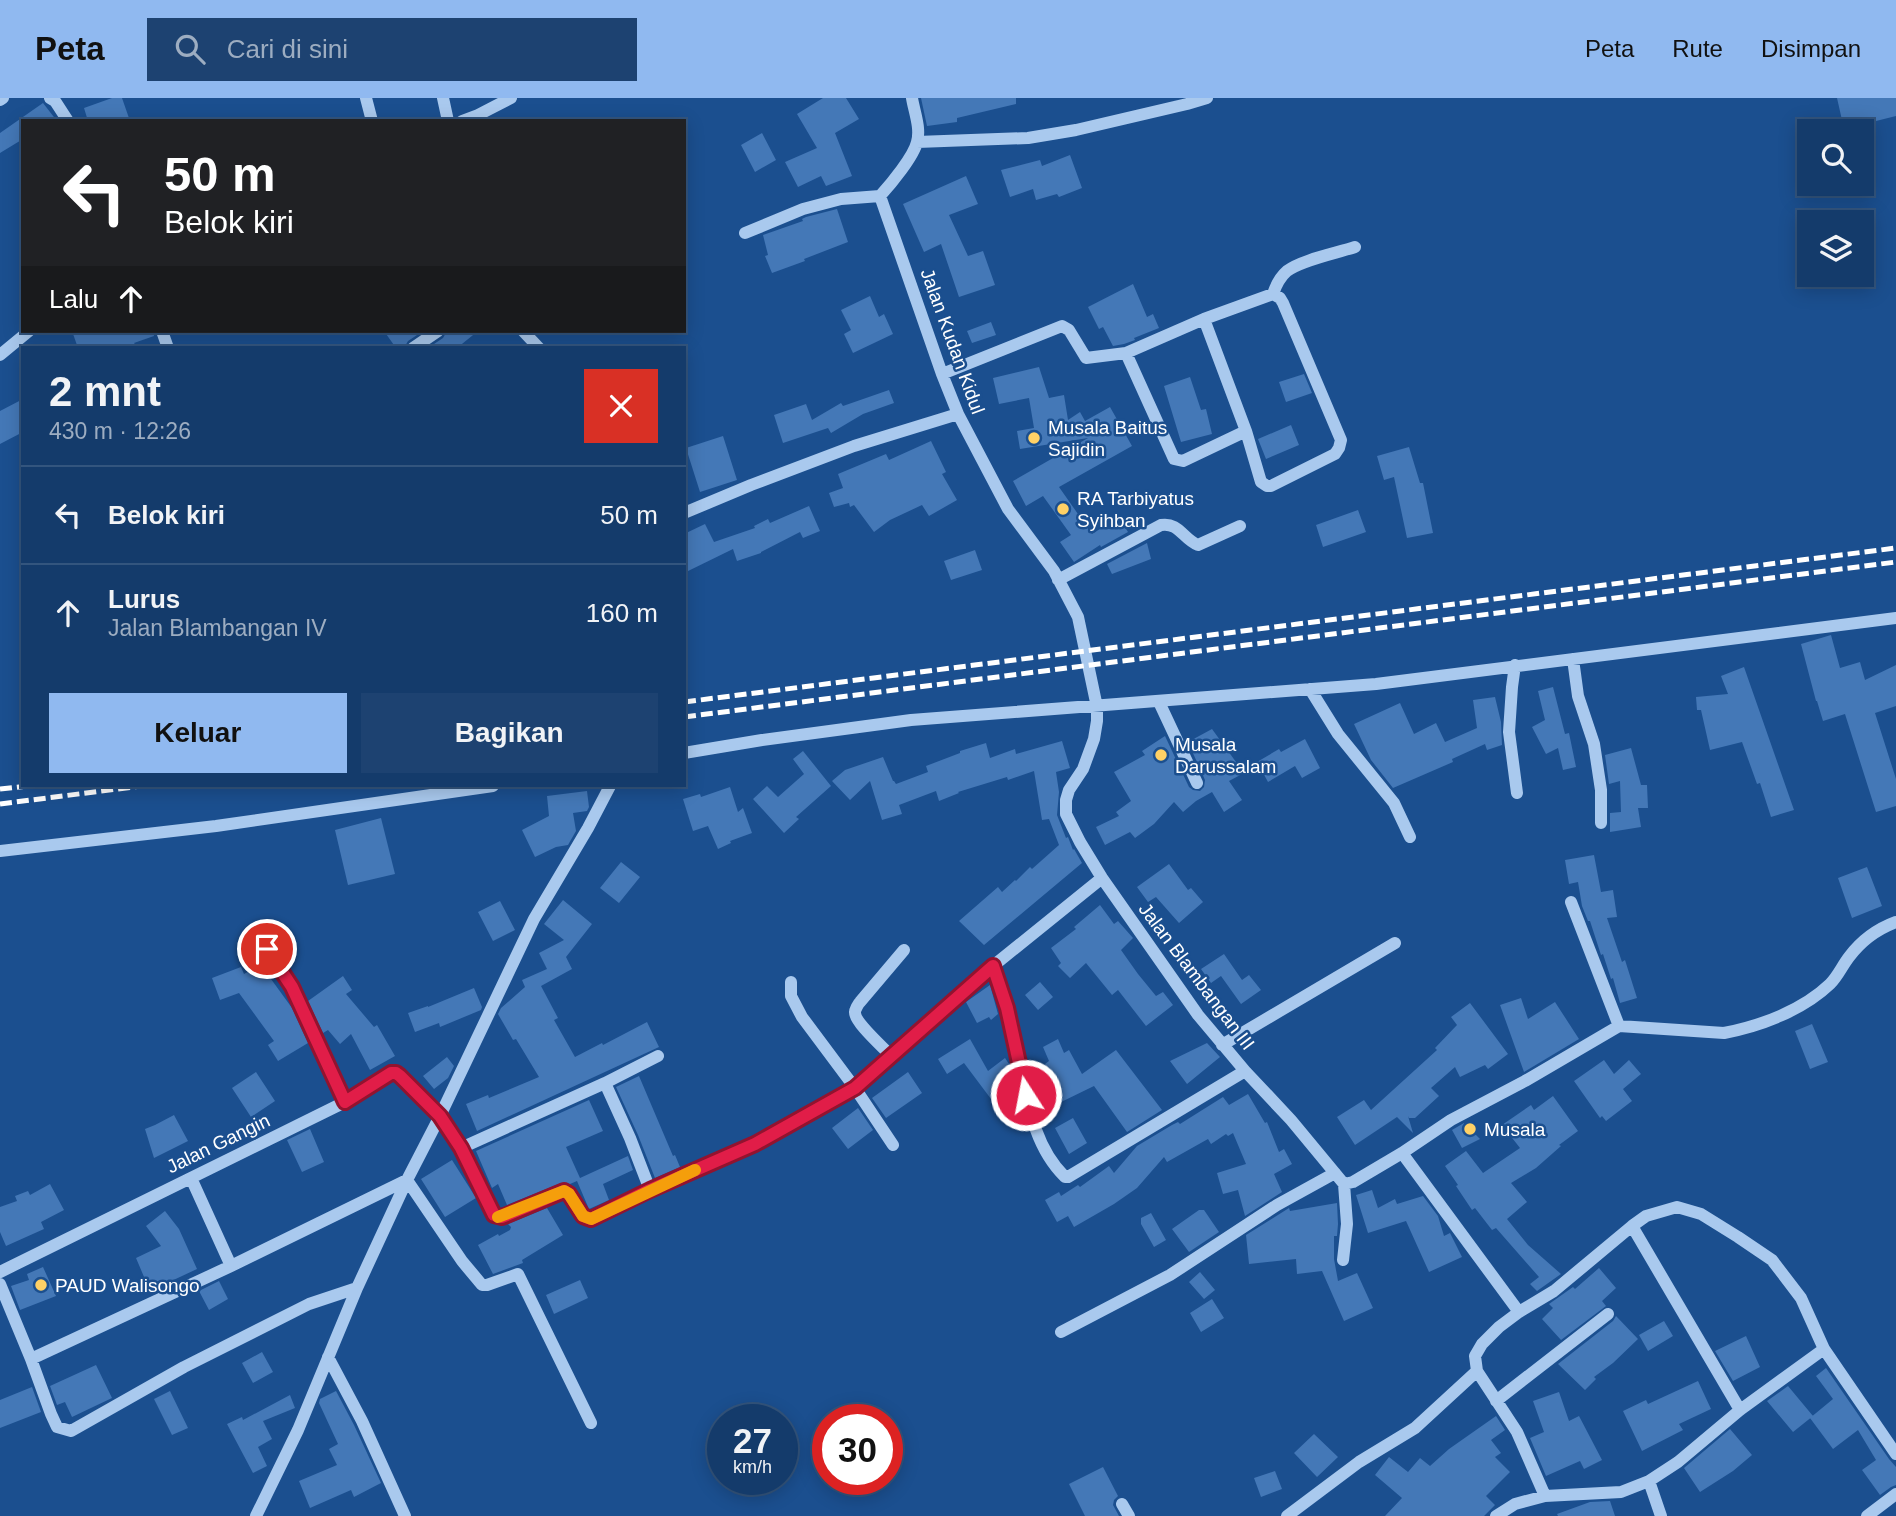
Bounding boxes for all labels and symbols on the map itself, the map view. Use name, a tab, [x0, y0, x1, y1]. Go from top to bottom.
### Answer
street label: Jalan Kudan Kidul	[916, 266, 989, 417]
place label: Musala Baitus Sajidin	[1048, 417, 1167, 460]
marker: Musala Baitus Sajidin	[1026, 430, 1042, 446]
place label: RA Tarbiyatus Syihban	[1077, 488, 1194, 531]
marker: RA Tarbiyatus Syihban	[1055, 501, 1071, 517]
place label: Musala Darussalam	[1175, 734, 1276, 777]
marker: Musala Darussalam	[1153, 747, 1169, 763]
street label: Jalan Blambangan III	[1134, 899, 1259, 1054]
pin	[237, 919, 297, 979]
position arrow	[989, 1058, 1063, 1132]
street label: Jalan Gangin	[163, 1109, 273, 1177]
place label: Musala	[1484, 1119, 1546, 1140]
marker: Musala	[1462, 1121, 1478, 1137]
place label: PAUD Walisongo	[55, 1275, 200, 1296]
marker: PAUD Walisongo	[33, 1277, 49, 1293]
speed limit sign: 30	[812, 1404, 903, 1495]

